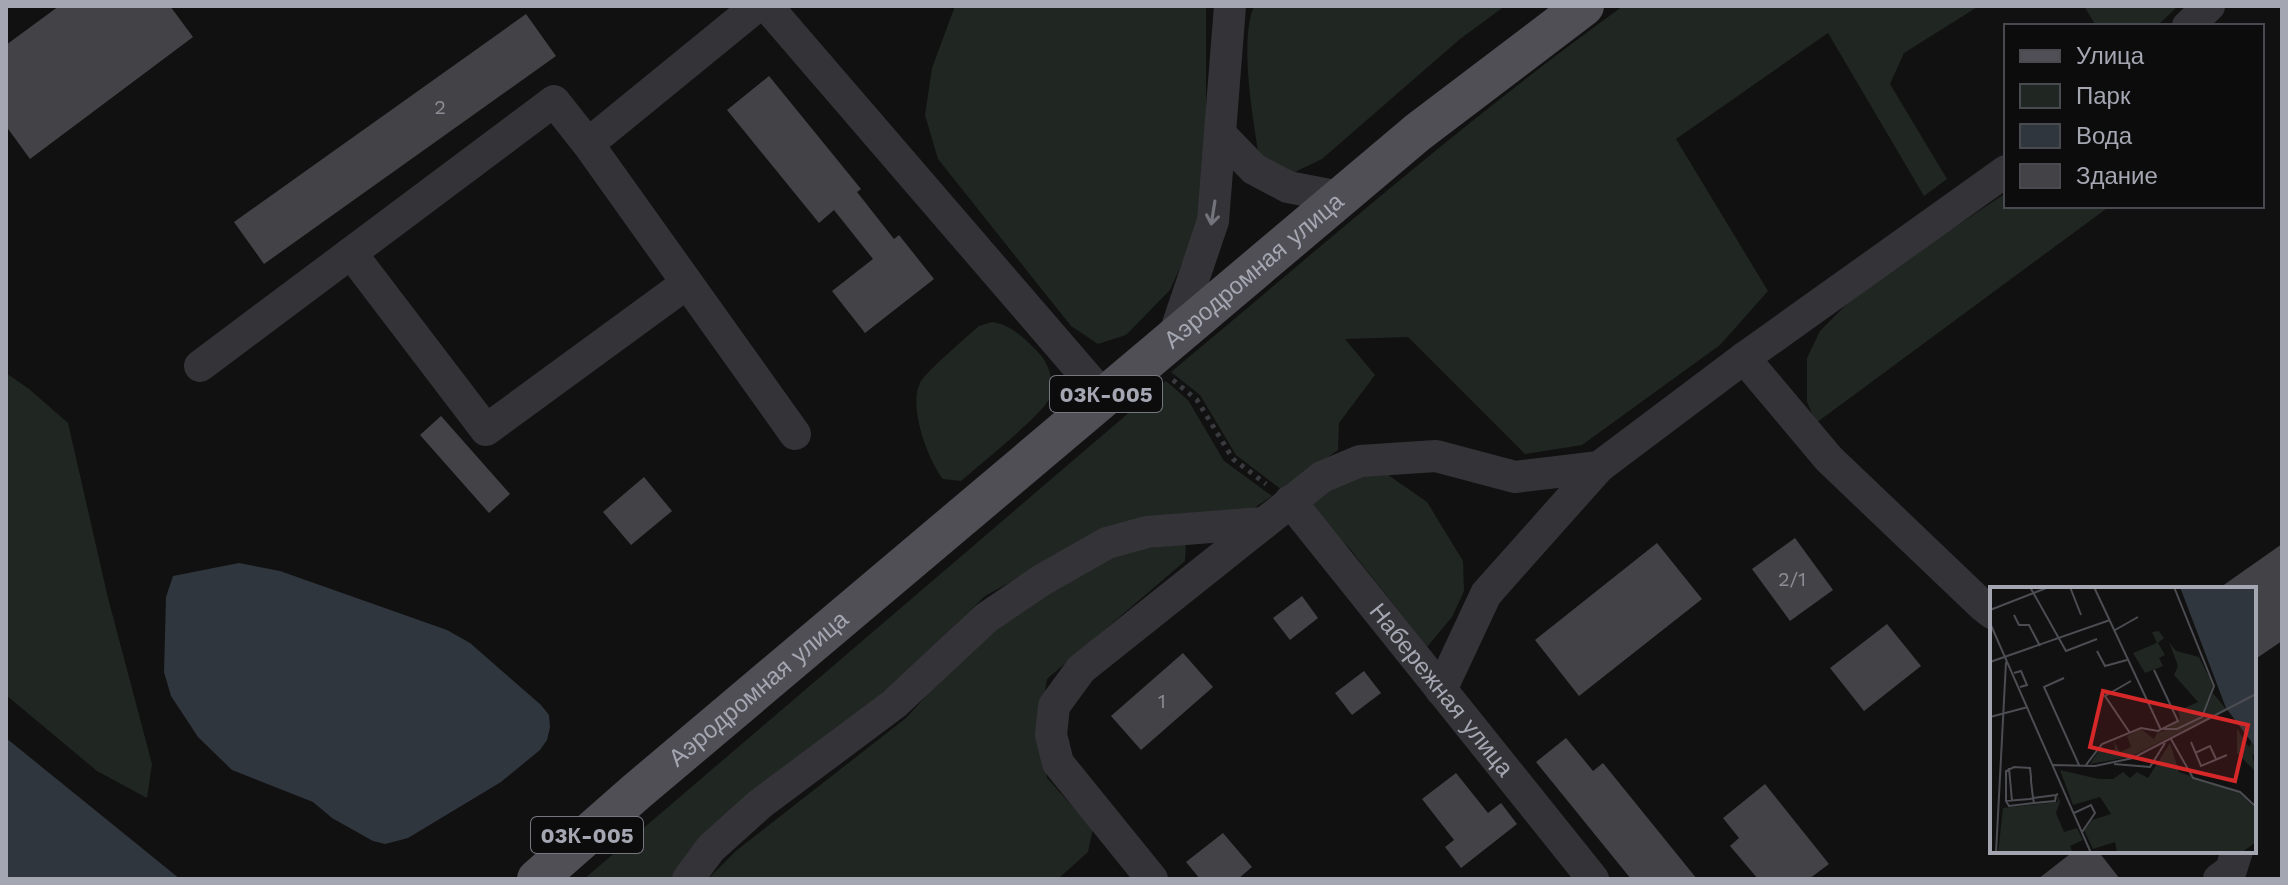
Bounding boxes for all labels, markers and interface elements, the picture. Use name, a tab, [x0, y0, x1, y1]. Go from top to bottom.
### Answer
legend	[2004, 24, 2264, 208]
text: Улица	[2076, 42, 2145, 70]
text: Парк	[2076, 82, 2131, 110]
house number: 2	[434, 95, 446, 119]
text: Вода	[2076, 122, 2133, 150]
text: Здание	[2076, 162, 2158, 190]
street label: Аэродромная улица	[1158, 187, 1350, 354]
one-way arrow	[1205, 200, 1220, 225]
road number: 03К-005	[1050, 376, 1162, 412]
house number: 2/1	[1778, 567, 1806, 591]
inset map	[1990, 587, 2256, 853]
street label: Набережная улица	[1364, 598, 1520, 783]
street label: Аэродромная улица	[663, 605, 854, 772]
house number: 1	[1158, 689, 1166, 713]
road number: 03К-005	[531, 817, 643, 853]

